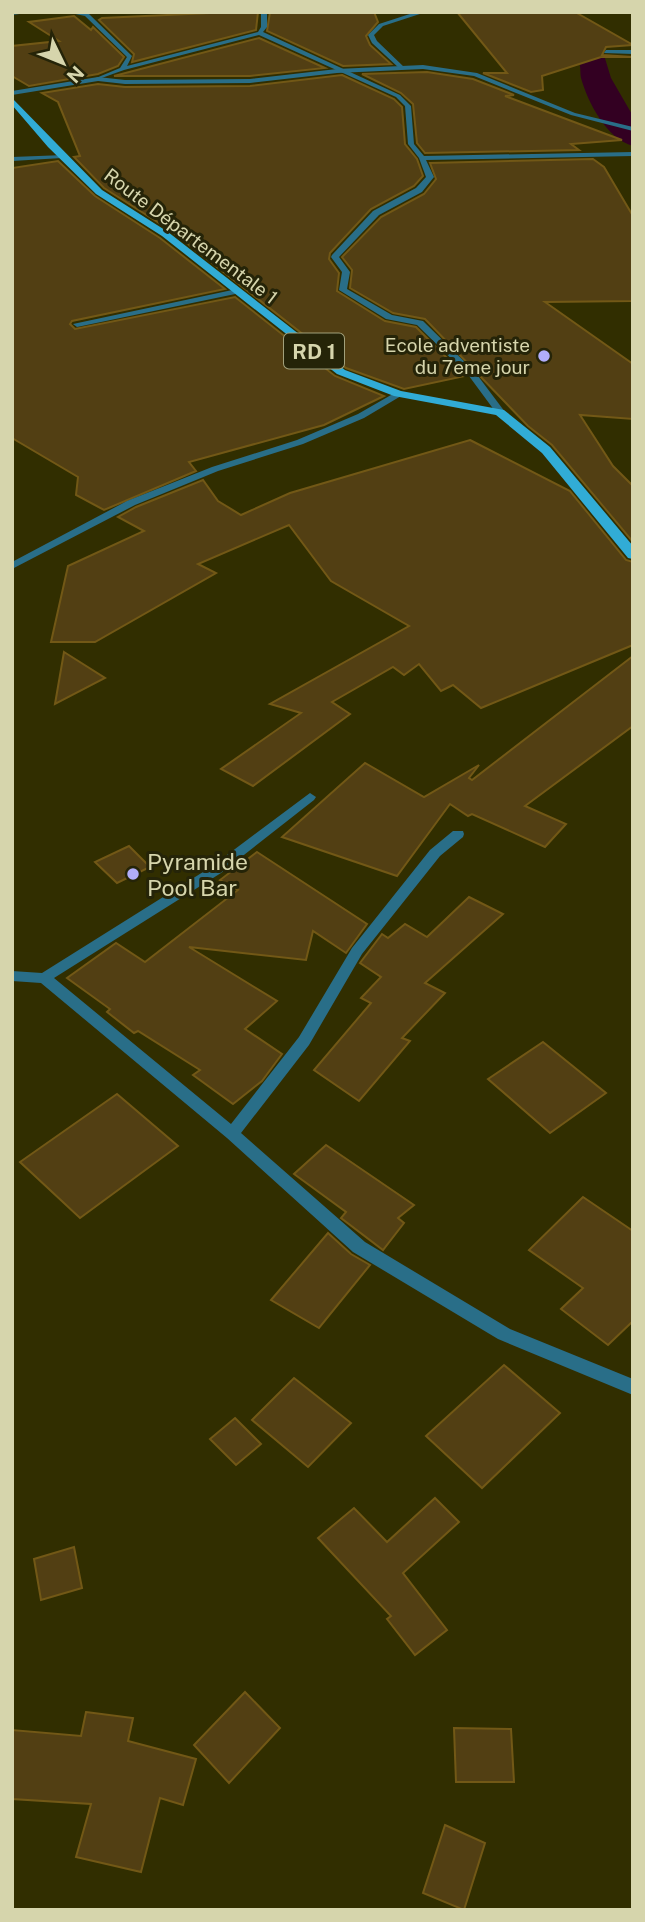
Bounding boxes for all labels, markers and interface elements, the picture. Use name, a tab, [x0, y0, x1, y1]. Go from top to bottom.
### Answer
north arrow	[28, 28, 98, 98]
text: N	[62, 62, 89, 88]
street label: Route Départementale 1	[100, 164, 282, 308]
road number: RD 1	[284, 334, 344, 368]
place label: Ecole adventiste du 7eme jour	[385, 334, 530, 378]
marker: Ecole adventiste du 7eme jour	[536, 348, 552, 364]
place label: Pyramide Pool Bar	[147, 848, 248, 901]
marker: Pyramide Pool Bar	[125, 866, 141, 882]

